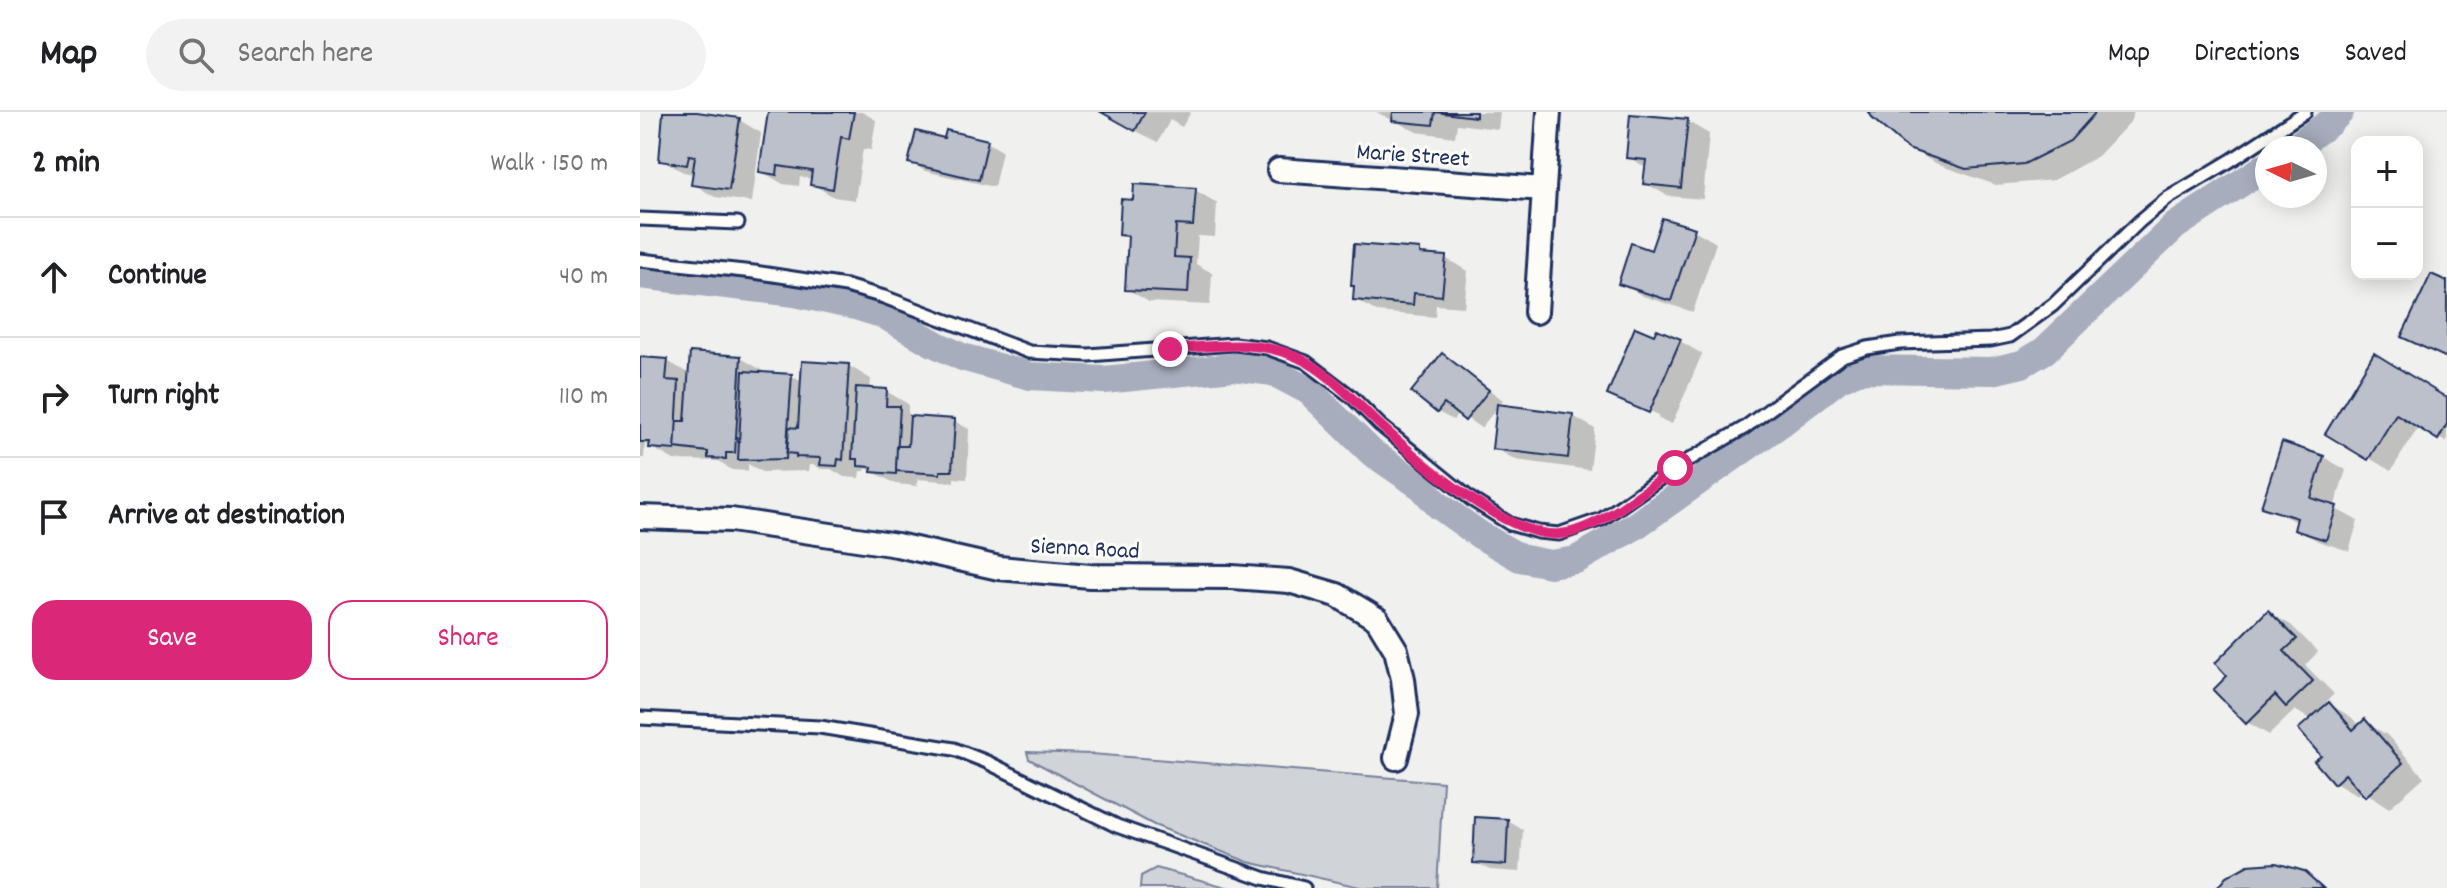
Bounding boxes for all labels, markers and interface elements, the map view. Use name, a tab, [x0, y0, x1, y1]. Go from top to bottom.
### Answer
search box	[146, 19, 706, 91]
text: Map	[40, 28, 98, 83]
icon: search	[174, 33, 218, 77]
text: Search here	[238, 34, 373, 77]
text: Map	[2108, 35, 2150, 75]
text: Directions	[2194, 35, 2300, 75]
text: Saved	[2344, 35, 2407, 75]
street label: Marie Street	[1355, 136, 1470, 178]
north arrow	[2255, 136, 2327, 208]
map controls	[2351, 136, 2423, 280]
button: +	[2351, 136, 2423, 208]
text: 2 min	[32, 140, 100, 189]
text: Walk · 150 m	[490, 146, 608, 183]
button: −	[2351, 208, 2423, 280]
icon: ahead	[32, 255, 76, 299]
text: Continue	[108, 256, 207, 299]
text: 40 m	[559, 259, 608, 296]
route end	[1152, 331, 1188, 367]
icon: right	[32, 375, 76, 419]
text: Turn right	[108, 376, 219, 419]
text: 110 m	[559, 379, 608, 416]
route start	[1657, 450, 1693, 486]
icon: arrive	[32, 495, 76, 539]
text: Arrive at destination	[108, 496, 345, 539]
street label: Sienna Road	[1029, 530, 1140, 570]
button: Save	[32, 600, 312, 680]
button: Share	[328, 600, 608, 680]

